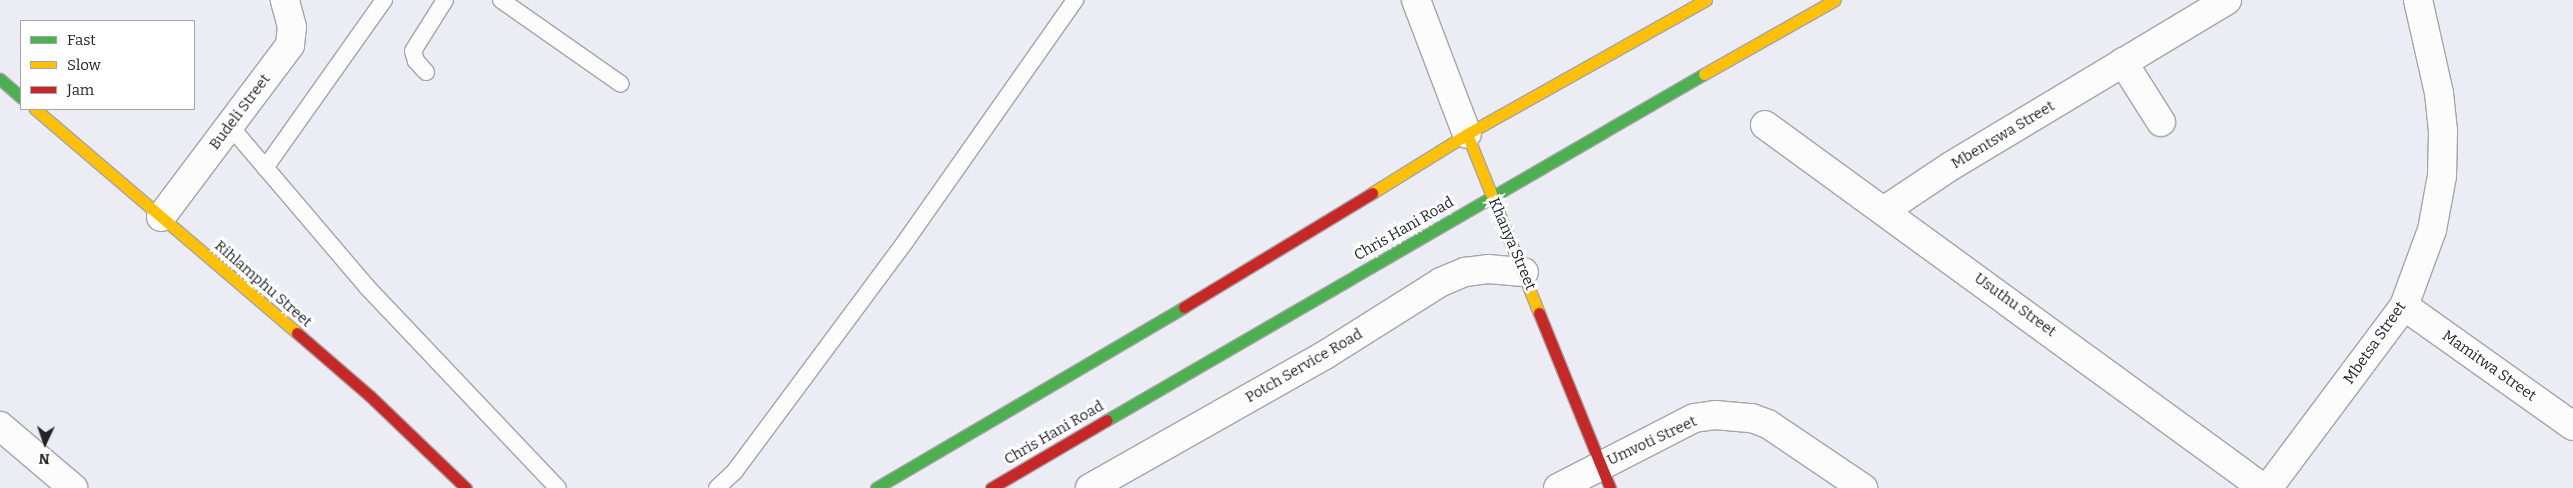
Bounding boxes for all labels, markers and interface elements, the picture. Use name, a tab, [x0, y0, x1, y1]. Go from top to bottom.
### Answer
legend	[20, 20, 195, 110]
text: Fast	[67, 31, 96, 49]
text: Slow	[67, 56, 101, 74]
street label: Budeli Street	[206, 71, 274, 153]
text: Jam	[67, 81, 94, 99]
street label: Mbentswa Street	[1948, 97, 2058, 173]
street label: Chris Hani Road	[1351, 193, 1457, 265]
street label: Khanya Street	[1484, 195, 1540, 293]
street label: Rihlamphu Street	[211, 237, 315, 331]
street label: Usuthu Street	[1971, 269, 2059, 341]
street label: Mbetsa Street	[2340, 298, 2410, 388]
street label: Potch Service Road	[1242, 325, 1366, 407]
street label: Mamitwa Street	[2439, 327, 2539, 405]
street label: Chris Hani Road	[1001, 397, 1107, 469]
street label: Umvoti Street	[1604, 412, 1700, 470]
north arrow	[20, 418, 70, 468]
text: N	[38, 450, 50, 467]

